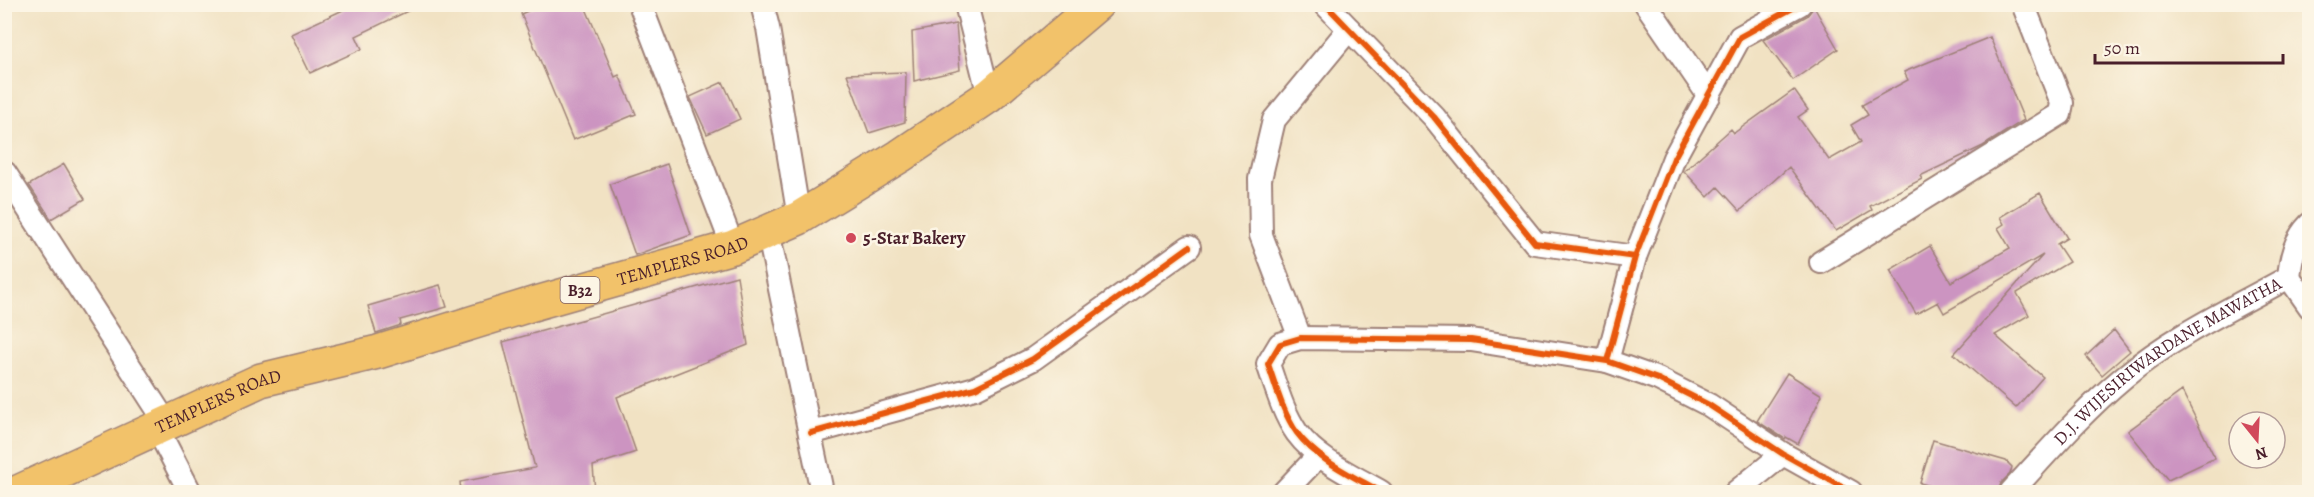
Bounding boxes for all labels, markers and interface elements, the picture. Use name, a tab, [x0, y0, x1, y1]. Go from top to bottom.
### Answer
scale bar	[2095, 27, 2282, 65]
text: 50 m	[2104, 36, 2140, 60]
place label: 5-Star Bakery	[863, 226, 966, 250]
street label: TEMPLERS ROAD	[614, 230, 752, 291]
marker: 5-Star Bakery	[844, 231, 858, 245]
street label: D.J. WIJESIRIWARDANE MAWATHA	[2052, 273, 2288, 453]
road number: B32	[560, 277, 600, 303]
street label: TEMPLERS ROAD	[151, 364, 283, 439]
north arrow	[2227, 410, 2287, 470]

